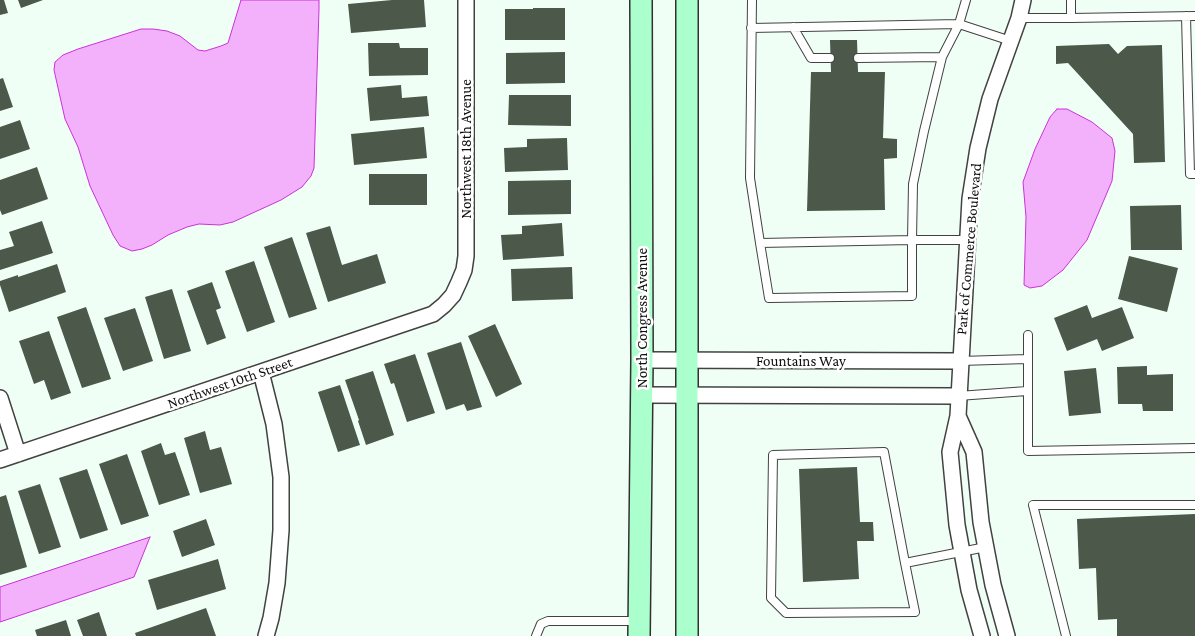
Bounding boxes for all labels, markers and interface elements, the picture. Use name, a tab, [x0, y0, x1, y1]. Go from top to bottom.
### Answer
street label: Northwest 18th Avenue	[457, 79, 475, 219]
street label: Park of Commerce Boulevard	[953, 162, 985, 336]
street label: North Congress Avenue	[633, 248, 651, 388]
street label: Fountains Way	[756, 352, 846, 370]
street label: Northwest 10th Street	[165, 353, 295, 413]

